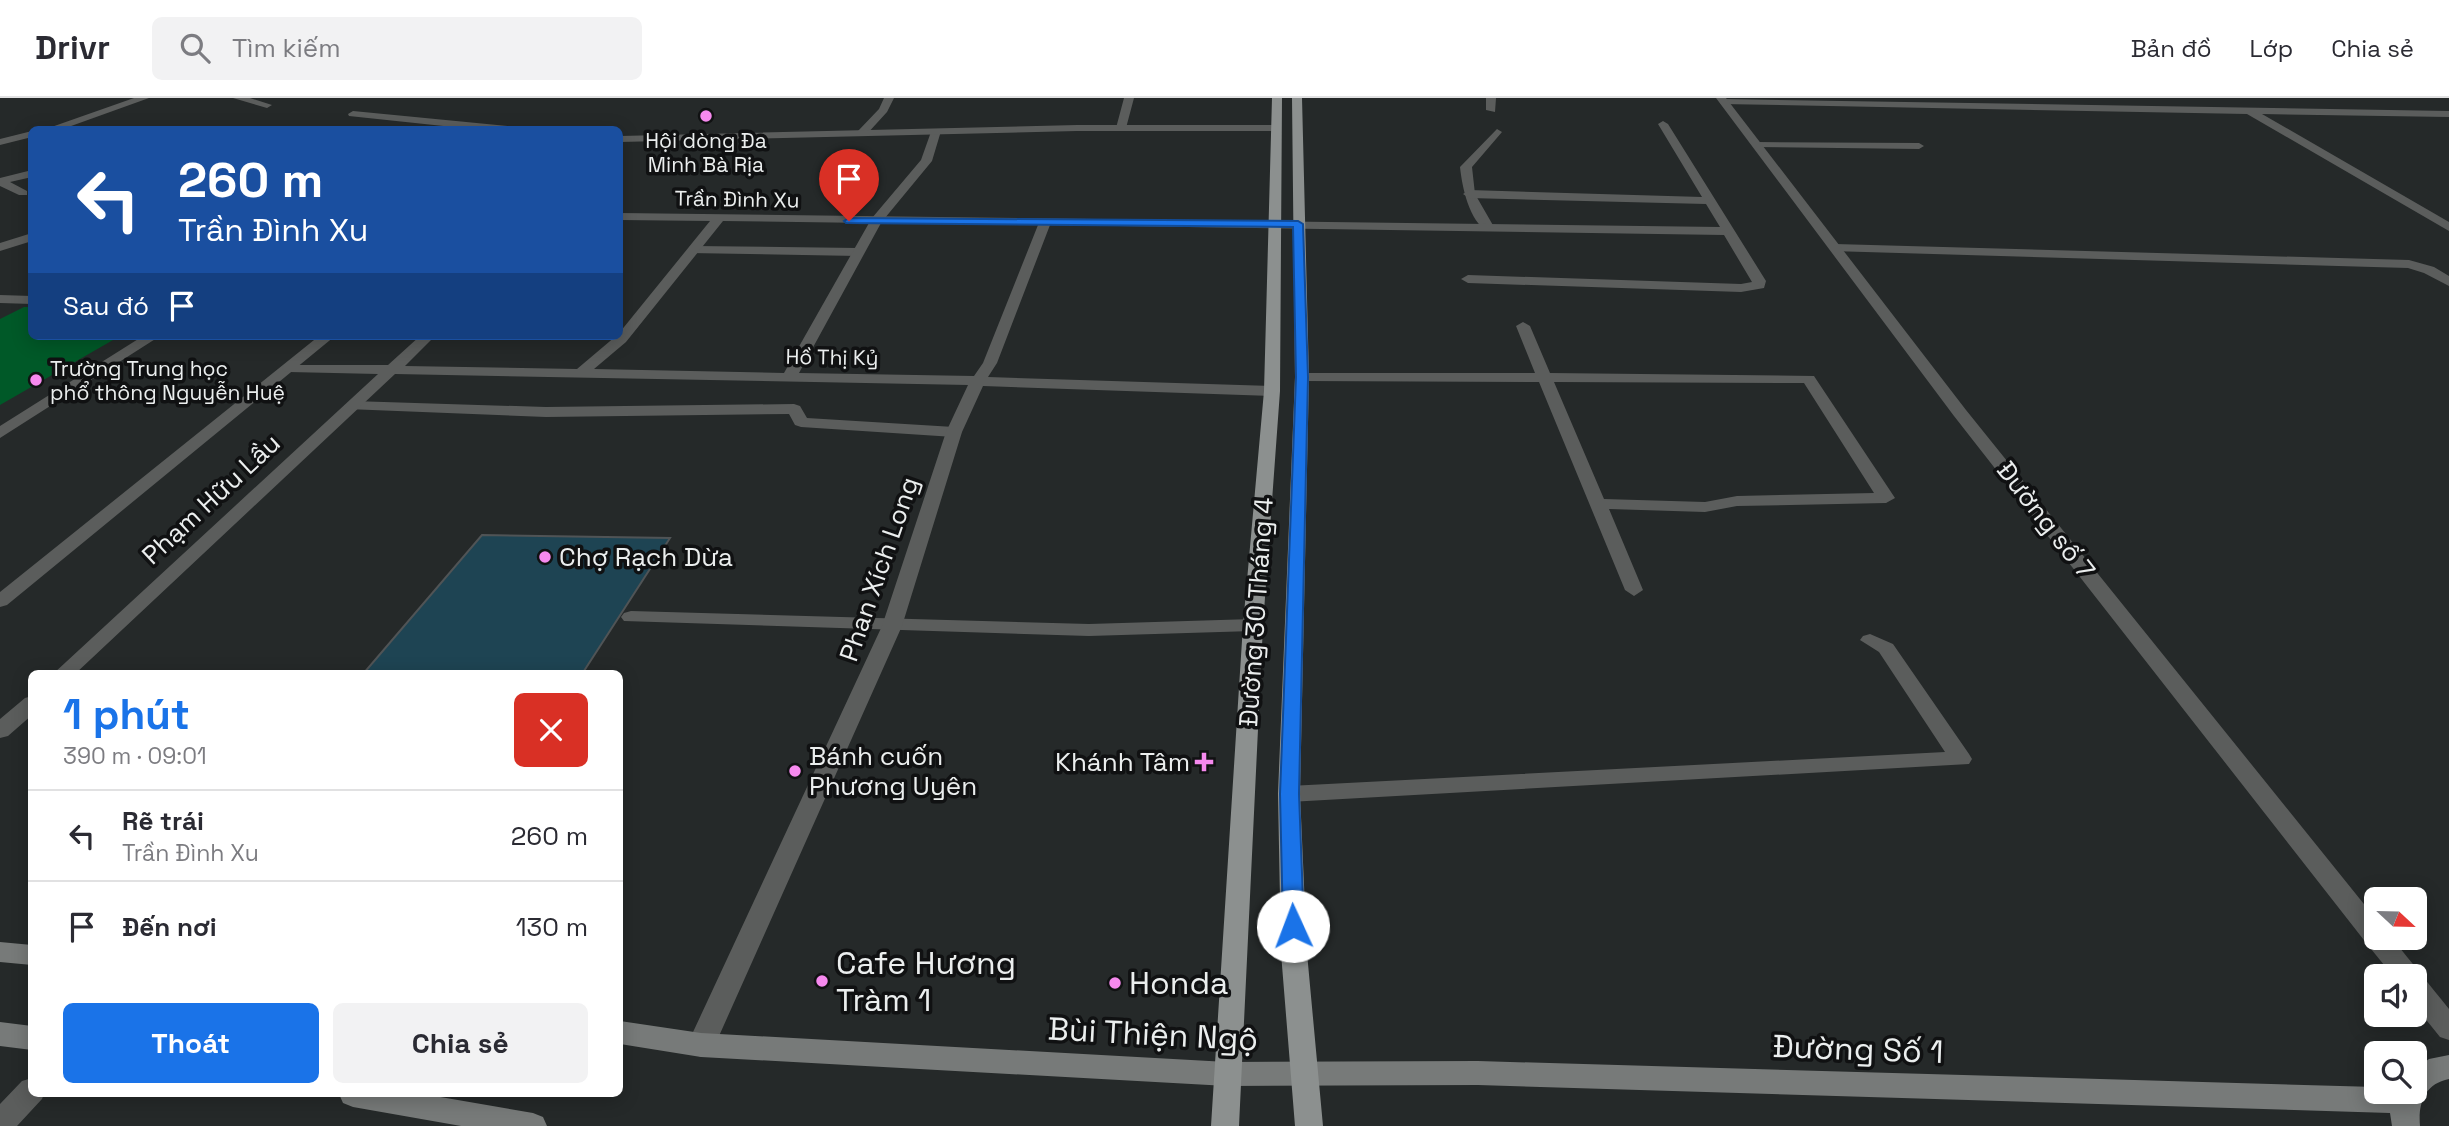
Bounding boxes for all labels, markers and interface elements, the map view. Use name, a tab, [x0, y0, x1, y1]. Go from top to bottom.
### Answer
search box	[152, 17, 642, 80]
text: Drivr	[35, 27, 110, 69]
icon: search	[176, 29, 214, 67]
text: Tìm kiếm	[232, 31, 341, 65]
text: Bản đồ	[2131, 33, 2212, 64]
text: Lớp	[2250, 33, 2293, 64]
text: Chia sẻ	[2331, 33, 2414, 64]
marker: Hội dòng Đa Minh Bà Rịa	[698, 108, 714, 124]
place label: Hội dòng Đa Minh Bà Rịa	[645, 127, 767, 178]
text: 260 m	[178, 149, 323, 211]
pin	[819, 149, 879, 221]
icon: left	[63, 154, 154, 245]
icon: arrive	[830, 160, 868, 198]
street label: Trần Đình Xu	[674, 184, 800, 214]
text: Trần Đình Xu	[178, 210, 368, 250]
icon: arrive	[163, 287, 201, 325]
text: Sau đó	[63, 289, 149, 323]
street label: Hồ Thị Kỷ	[785, 343, 879, 371]
place label: Trường Trung học phổ thông Nguyễn Huệ	[50, 355, 285, 406]
marker: Trường Trung học phổ thông Nguyễn Huệ	[28, 372, 44, 388]
street label: Phạm Hữu Lầu	[135, 426, 287, 572]
street label: Đường số 7	[1989, 454, 2103, 586]
street label: Phan Xích Long	[831, 472, 927, 666]
street label: Đường 30 Tháng 4	[1231, 496, 1281, 728]
place label: Chợ Rạch Dừa	[559, 540, 733, 574]
marker: Chợ Rạch Dừa	[537, 549, 553, 565]
text: 1 phút	[63, 688, 190, 741]
button: close	[514, 693, 588, 767]
place label: Bánh cuốn Phương Uyên	[809, 739, 977, 803]
text: 390 m · 09:01	[63, 741, 207, 771]
place label: Khánh Tâm	[1055, 745, 1190, 779]
marker: Khánh Tâm	[1196, 754, 1212, 770]
marker: Bánh cuốn Phương Uyên	[787, 763, 803, 779]
text: Rẽ trái	[122, 804, 204, 838]
icon: left	[63, 817, 101, 855]
text: 260 m	[511, 819, 588, 853]
text: Trần Đình Xu	[122, 838, 259, 868]
north arrow	[2364, 887, 2427, 950]
map controls	[2364, 887, 2427, 1104]
position arrow	[1256, 889, 1330, 963]
icon: arrive	[63, 908, 101, 946]
text: Đến nơi	[122, 910, 217, 944]
text: 130 m	[516, 910, 588, 944]
place label: Cafe Hương Tràm 1	[836, 943, 1016, 1020]
place label: Honda	[1129, 963, 1228, 1003]
button: sound	[2364, 964, 2427, 1027]
marker: Cafe Hương Tràm 1	[814, 973, 830, 989]
marker: Honda	[1107, 975, 1123, 991]
button: Thoát	[63, 1003, 319, 1083]
button: Chia sẻ	[333, 1003, 588, 1083]
street label: Bùi Thiện Ngộ	[1047, 1009, 1259, 1059]
street label: Đường Số 1	[1772, 1026, 1944, 1072]
button: search	[2364, 1041, 2427, 1104]

